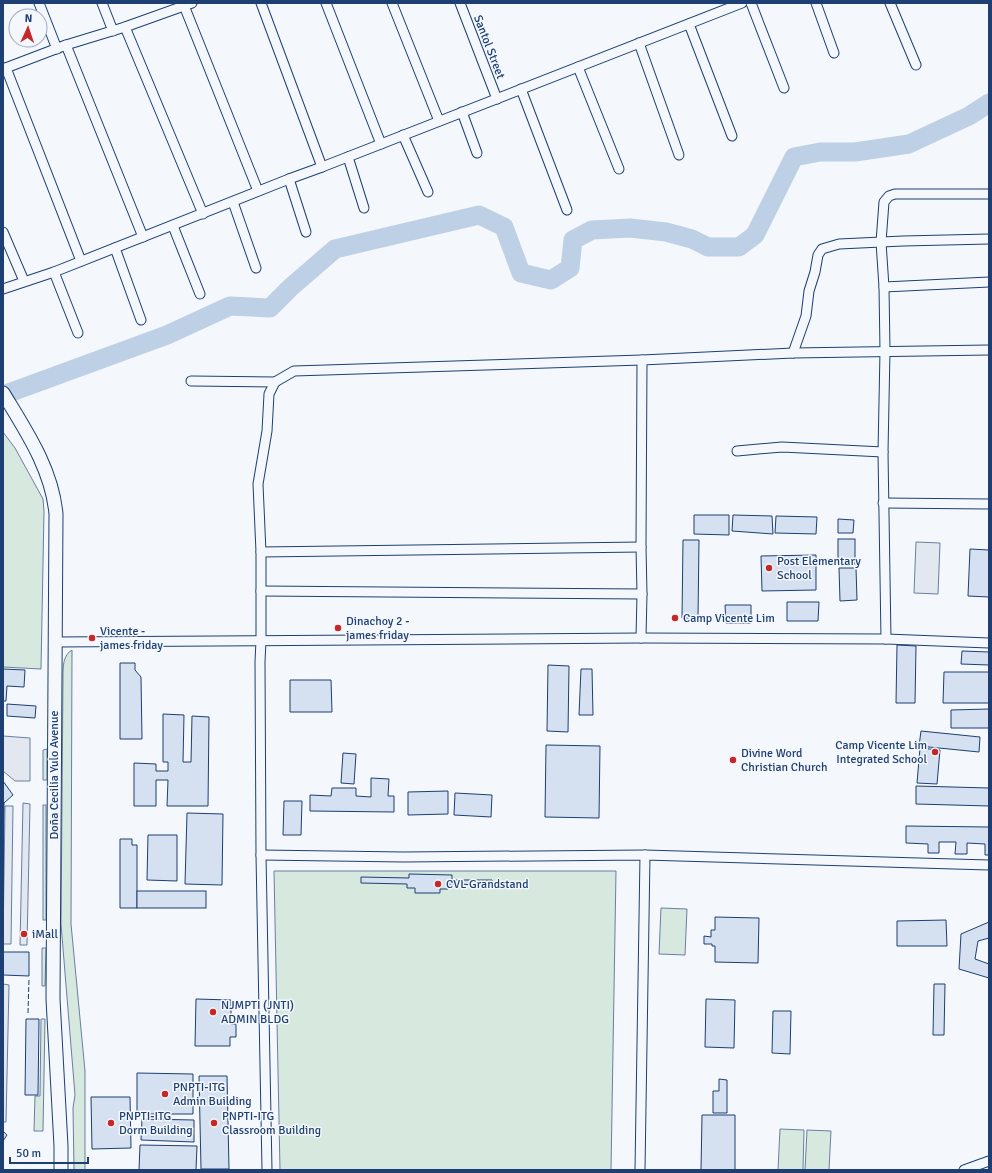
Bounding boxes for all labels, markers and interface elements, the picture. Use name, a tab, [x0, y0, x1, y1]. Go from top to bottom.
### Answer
north arrow	[8, 8, 48, 48]
text: N	[24, 12, 33, 25]
street label: Santol Street	[470, 13, 508, 81]
place label: Post Elementary School	[777, 554, 861, 583]
marker: Post Elementary School	[764, 563, 774, 573]
place label: Camp Vicente Lim	[683, 611, 775, 626]
marker: Camp Vicente Lim	[670, 613, 680, 623]
place label: Dinachoy 2 - james friday	[346, 614, 409, 643]
marker: Dinachoy 2 - james friday	[333, 623, 343, 633]
place label: Vicente - james friday	[100, 624, 163, 653]
marker: Vicente - james friday	[87, 633, 97, 643]
street label: Doña Cecilia Yulo Avenue	[47, 711, 62, 839]
place label: Camp Vicente Lim Integrated School	[835, 738, 927, 767]
place label: Divine Word Christian Church	[741, 746, 827, 775]
marker: Camp Vicente Lim Integrated School	[930, 747, 940, 757]
marker: Divine Word Christian Church	[728, 755, 738, 765]
place label: CVL Grandstand	[446, 877, 529, 892]
marker: CVL Grandstand	[433, 879, 443, 889]
place label: iMall	[32, 927, 58, 942]
marker: iMall	[19, 929, 29, 939]
place label: NJMPTI (JNTI) ADMIN BLDG	[221, 998, 294, 1027]
marker: NJMPTI (JNTI) ADMIN BLDG	[208, 1007, 218, 1017]
place label: PNPTI-ITG Admin Building	[173, 1080, 252, 1109]
marker: PNPTI-ITG Admin Building	[160, 1089, 170, 1099]
place label: PNPTI-ITG Dorm Building	[119, 1109, 193, 1138]
place label: PNPTI-ITG Classroom Building	[222, 1109, 321, 1138]
marker: PNPTI-ITG Dorm Building	[106, 1118, 116, 1128]
marker: PNPTI-ITG Classroom Building	[209, 1118, 219, 1128]
scale bar	[10, 1139, 88, 1165]
text: 50 m	[16, 1146, 41, 1161]

